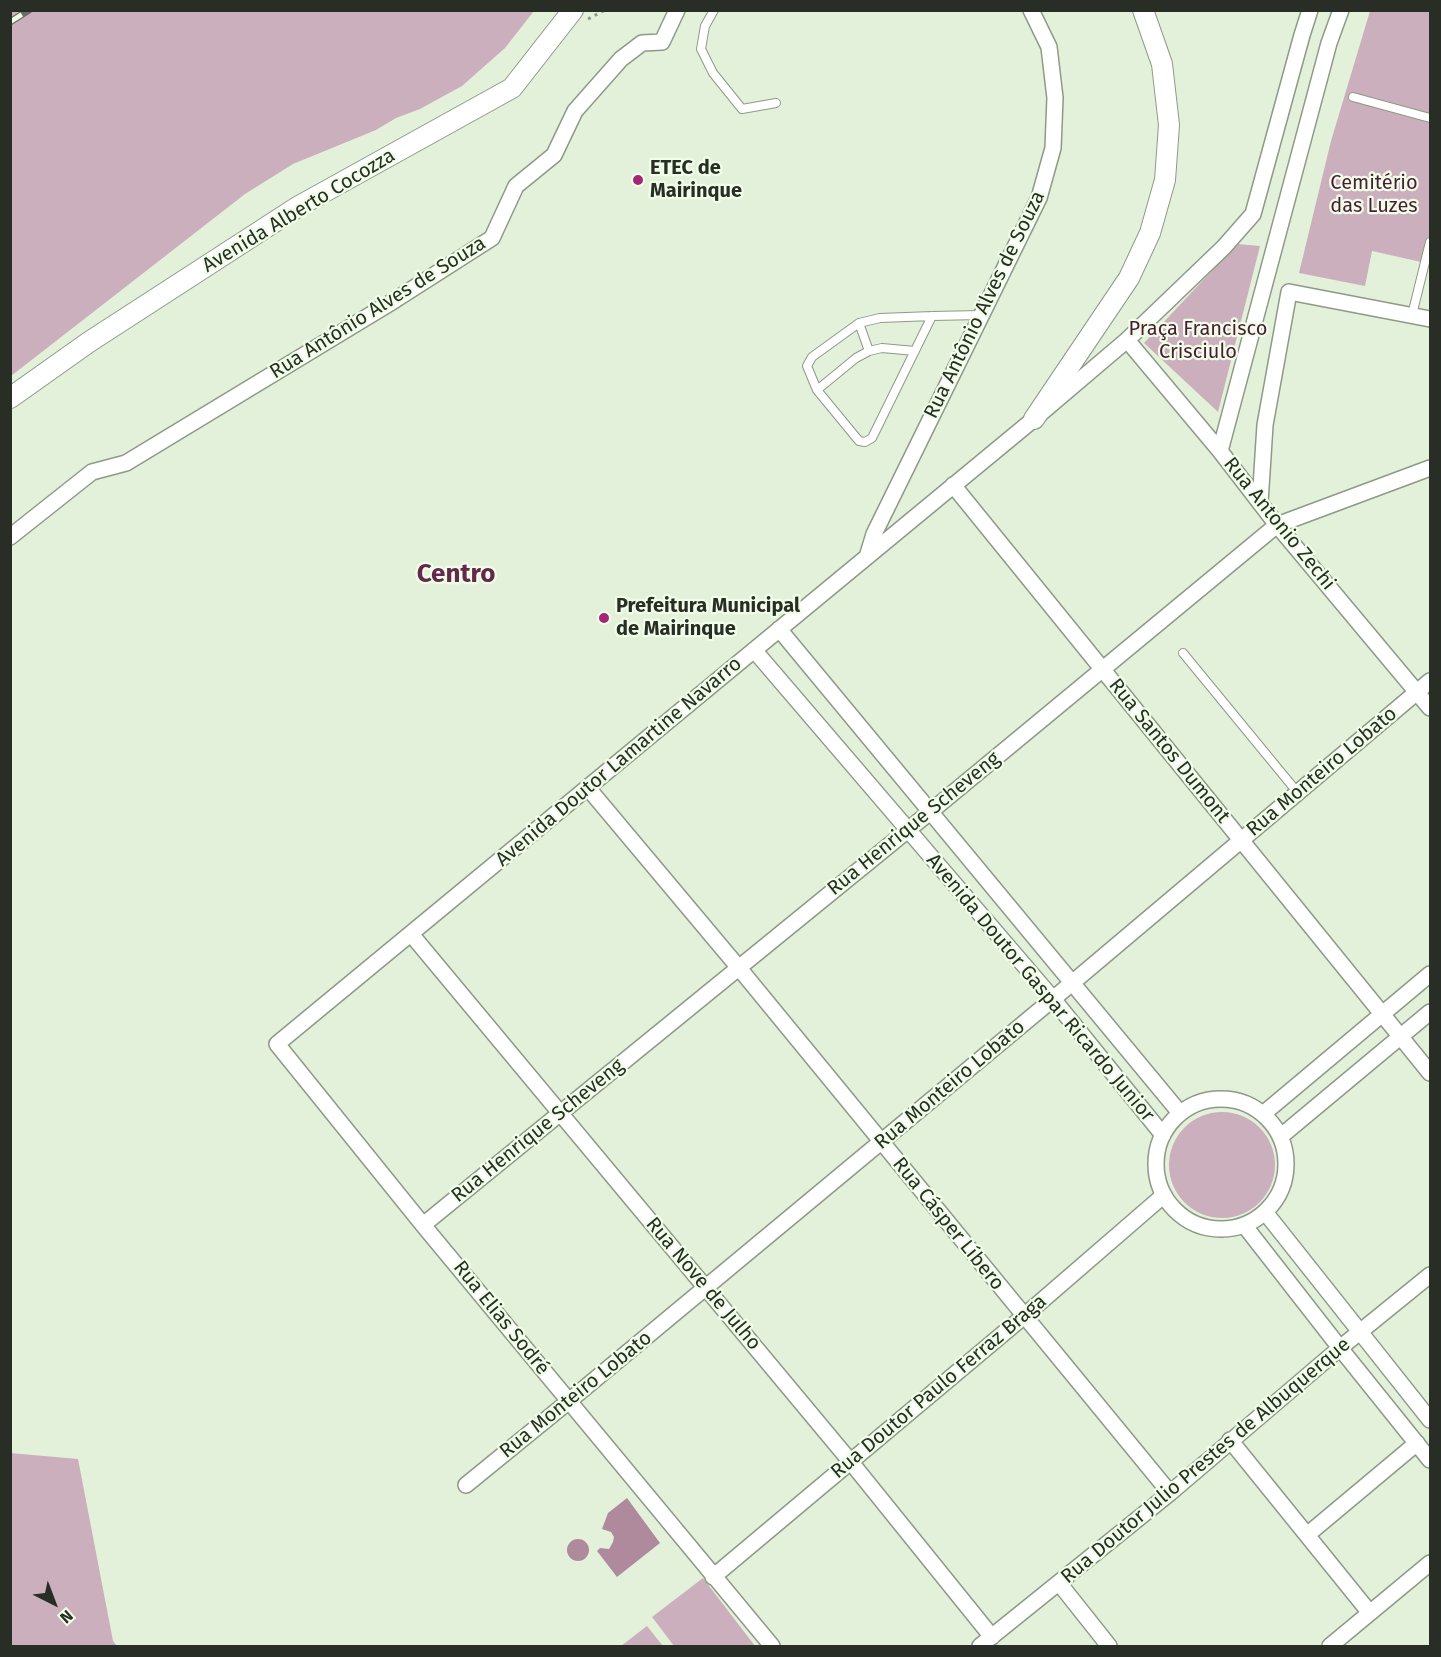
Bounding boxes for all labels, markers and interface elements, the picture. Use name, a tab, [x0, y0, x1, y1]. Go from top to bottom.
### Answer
street label: Avenida Alberto Cocozza	[198, 144, 400, 278]
place label: ETEC de Mairinque	[650, 156, 742, 203]
park label: Cemitério das Luzes	[1330, 171, 1418, 218]
marker: ETEC de Mairinque	[631, 173, 645, 187]
street label: Rua Antônio Alves de Souza	[919, 187, 1051, 423]
street label: Rua Antônio Alves de Souza	[266, 232, 490, 384]
park label: Praça Francisco Crisciulo	[1129, 317, 1267, 364]
street label: Rua Antonio Zechi	[1218, 453, 1340, 595]
district label: Centro	[417, 559, 495, 591]
place label: Prefeitura Municipal de Mairinque	[616, 594, 800, 641]
marker: Prefeitura Municipal de Mairinque	[597, 611, 611, 625]
street label: Avenida Doutor Lamartine Navarro	[491, 652, 747, 872]
street label: Rua Santos Dumont	[1103, 674, 1235, 828]
street label: Rua Monteiro Lobato	[1242, 702, 1402, 842]
street label: Rua Henrique Scheveng	[823, 747, 1005, 901]
street label: Avenida Doutor Gaspar Ricardo Junior	[921, 849, 1159, 1127]
street label: Rua Monteiro Lobato	[870, 1015, 1030, 1155]
street label: Rua Henrique Scheveng	[447, 1054, 629, 1208]
street label: Rua Cásper Líbero	[887, 1153, 1009, 1295]
street label: Rua Nove de Julho	[640, 1213, 766, 1355]
street label: Rua Elias Sodré	[448, 1256, 554, 1380]
street label: Rua Doutor Paulo Ferraz Braga	[826, 1290, 1052, 1484]
street label: Rua Monteiro Lobato	[495, 1326, 657, 1464]
street label: Rua Doutor Julio Prestes de Albuquerque	[1057, 1333, 1355, 1589]
north arrow	[24, 1573, 84, 1633]
text: N	[56, 1606, 77, 1627]

